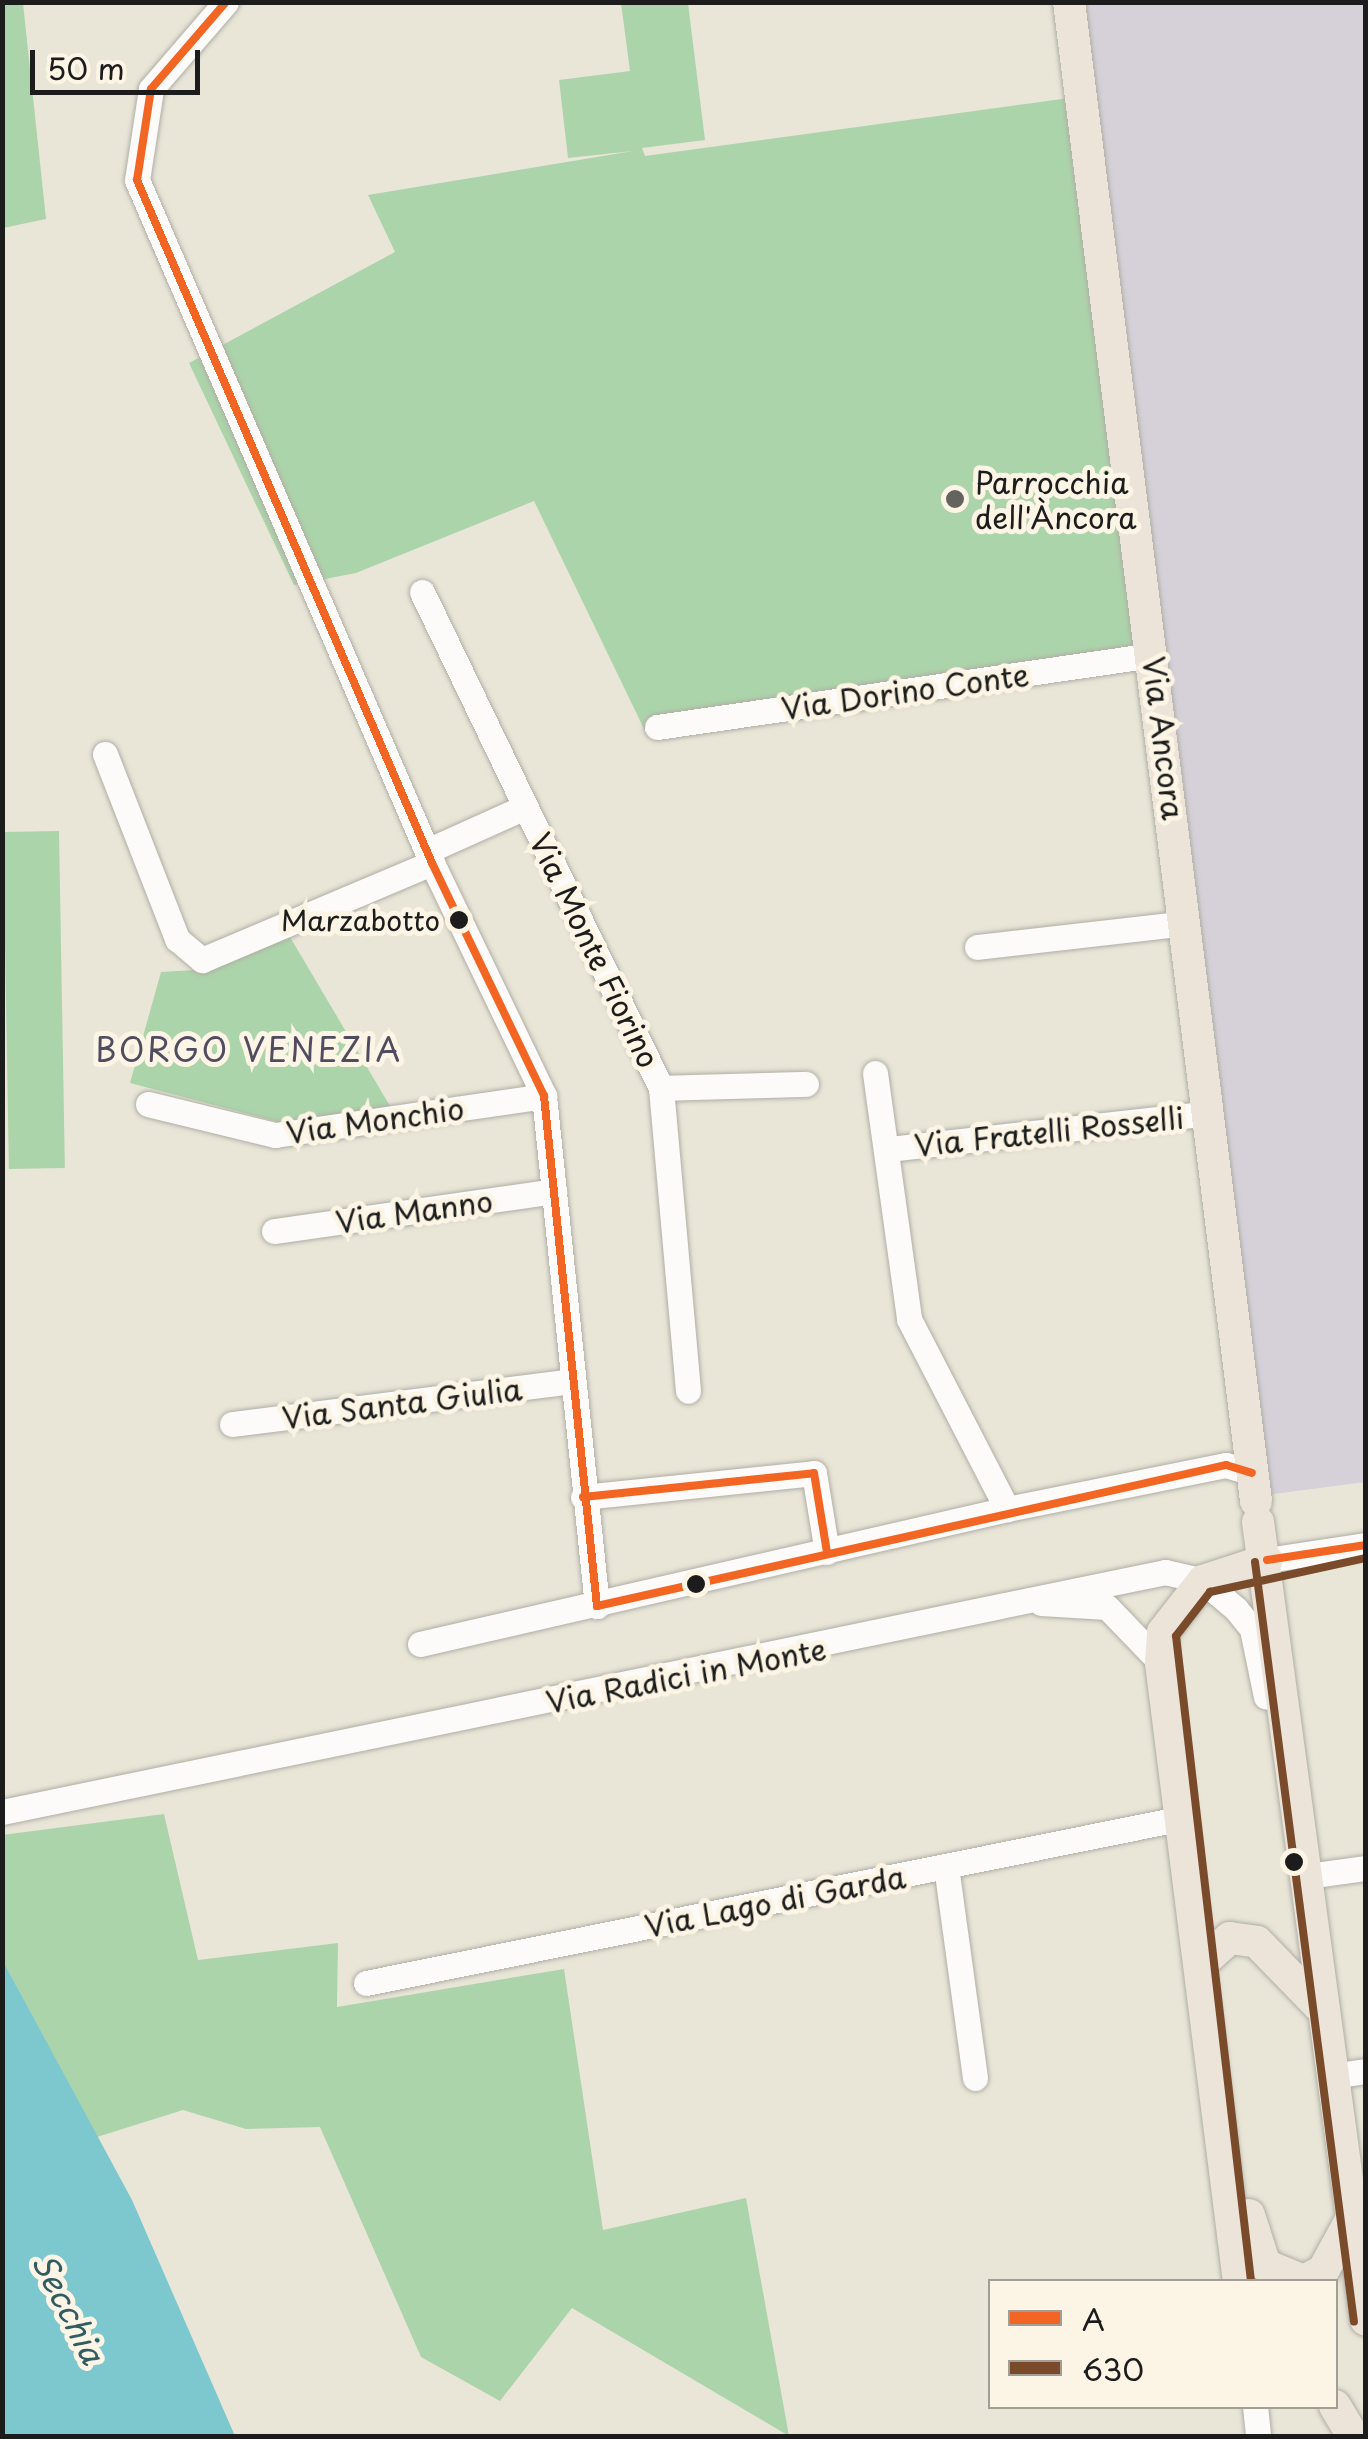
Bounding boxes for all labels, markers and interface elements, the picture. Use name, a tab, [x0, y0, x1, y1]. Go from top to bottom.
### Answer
scale bar	[35, 30, 205, 92]
text: 50 m	[47, 45, 125, 90]
place label: Parrocchia dell'Àncora	[975, 464, 1137, 534]
marker: Parrocchia dell'Àncora	[944, 488, 966, 510]
street label: Via Ancora	[1136, 655, 1192, 821]
street label: Via Dorino Conte	[779, 656, 1031, 726]
street label: Via Monte Fiorino	[522, 827, 668, 1073]
place label: Marzabotto	[281, 903, 440, 937]
marker: Marzabotto	[449, 910, 469, 930]
district label: BORGO VENEZIA	[95, 1030, 403, 1068]
street label: Via Monchio	[284, 1090, 466, 1150]
street label: Via Fratelli Rosselli	[913, 1099, 1185, 1163]
street label: Via Manno	[334, 1182, 494, 1240]
street label: Via Santa Giulia	[280, 1370, 524, 1436]
unlabelled marker	[686, 1574, 706, 1594]
street label: Via Radici in Monte	[543, 1630, 829, 1720]
unlabelled marker	[1284, 1852, 1304, 1872]
street label: Via Lago di Garda	[643, 1858, 907, 1944]
water label: Secchia	[25, 2246, 113, 2370]
legend	[988, 2279, 1338, 2409]
text: A	[1082, 2296, 1105, 2341]
text: 630	[1082, 2346, 1144, 2391]

